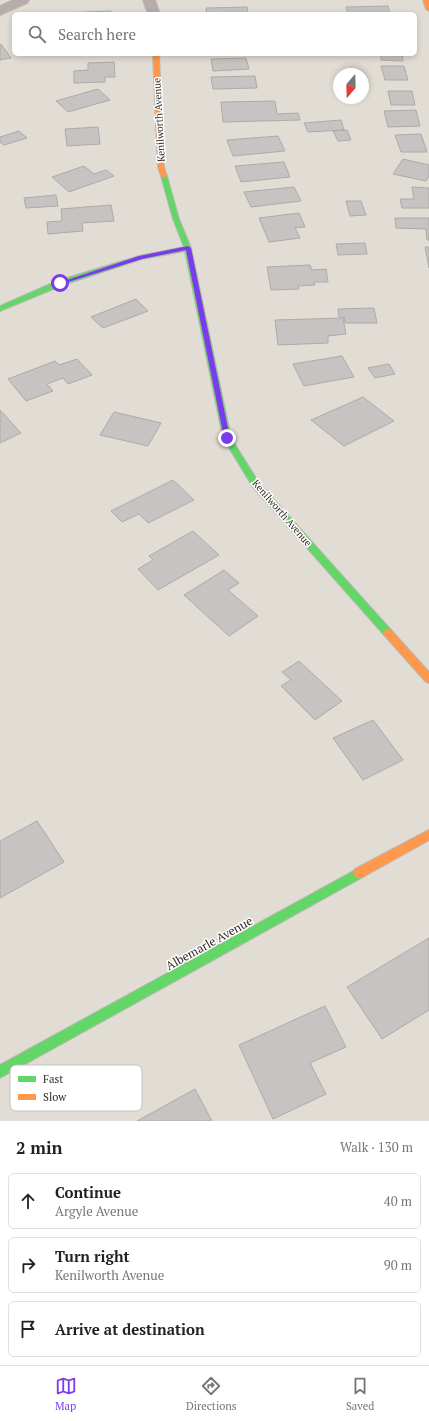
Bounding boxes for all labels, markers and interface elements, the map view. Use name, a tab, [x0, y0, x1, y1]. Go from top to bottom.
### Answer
search box	[12, 12, 417, 56]
icon: search	[26, 23, 48, 45]
text: Search here	[58, 24, 136, 44]
north arrow	[333, 68, 369, 104]
street label: Kenilworth Avenue	[150, 78, 168, 162]
route start	[51, 274, 69, 292]
route end	[218, 429, 236, 447]
street label: Kenilworth Avenue	[250, 477, 314, 549]
street label: Albemarle Avenue	[163, 913, 255, 973]
legend	[10, 1065, 142, 1111]
text: Fast	[43, 1072, 63, 1086]
text: Slow	[43, 1090, 67, 1104]
text: 2 min	[16, 1136, 63, 1159]
text: Walk · 130 m	[340, 1138, 413, 1156]
text: Continue	[55, 1182, 121, 1202]
icon: ahead	[17, 1190, 39, 1212]
text: 40 m	[384, 1192, 412, 1210]
text: Argyle Avenue	[55, 1202, 138, 1220]
text: Turn right	[55, 1246, 130, 1266]
icon: right	[17, 1254, 39, 1276]
text: 90 m	[384, 1256, 412, 1274]
text: Kenilworth Avenue	[55, 1266, 164, 1284]
icon: arrive	[17, 1318, 39, 1340]
text: Arrive at destination	[55, 1319, 205, 1339]
tab: Map	[55, 1375, 77, 1413]
tab: Directions	[186, 1375, 237, 1413]
tab: Saved	[346, 1375, 374, 1413]

